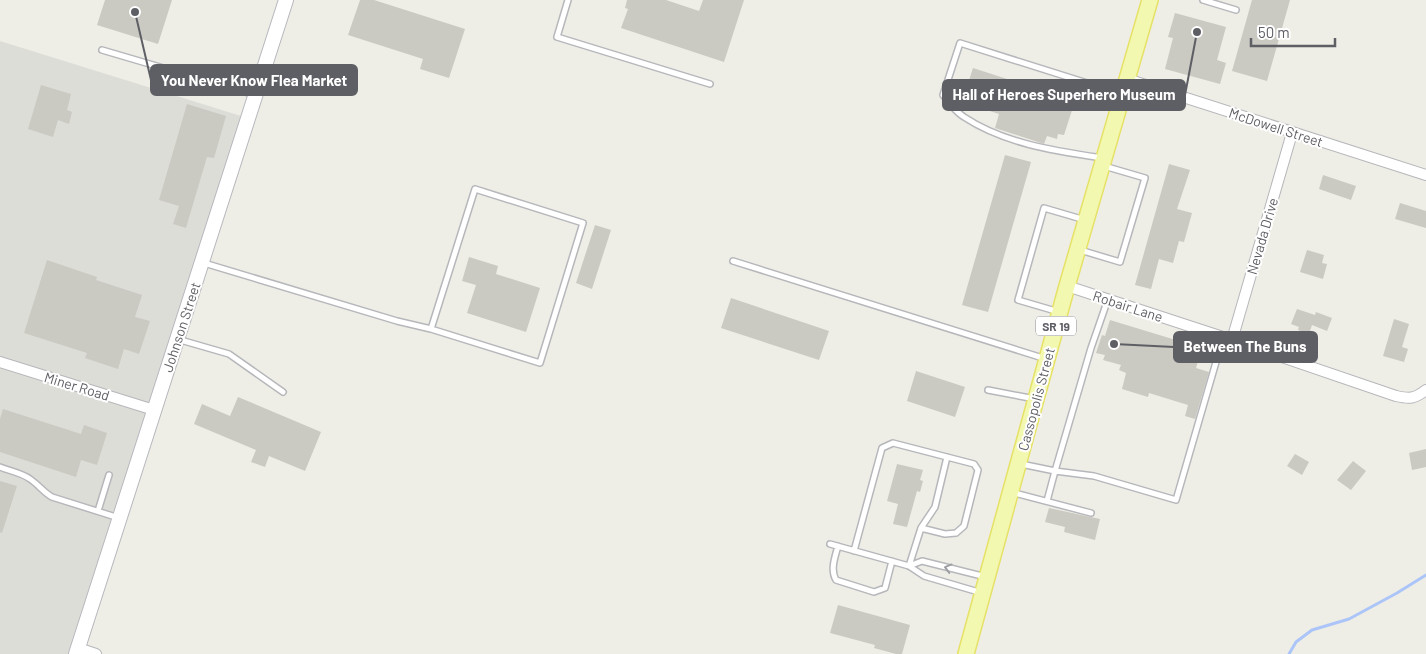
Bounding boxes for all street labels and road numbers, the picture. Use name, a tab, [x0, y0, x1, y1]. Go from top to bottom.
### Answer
street label: McDowell Street	[1227, 104, 1325, 150]
street label: Nevada Drive	[1243, 196, 1281, 276]
street label: Johnson Street	[158, 280, 204, 374]
street label: Robair Lane	[1091, 287, 1165, 325]
road number: SR 19	[1036, 316, 1076, 336]
street label: Cassopolis Street	[1014, 345, 1058, 453]
street label: Miner Road	[42, 368, 112, 404]

